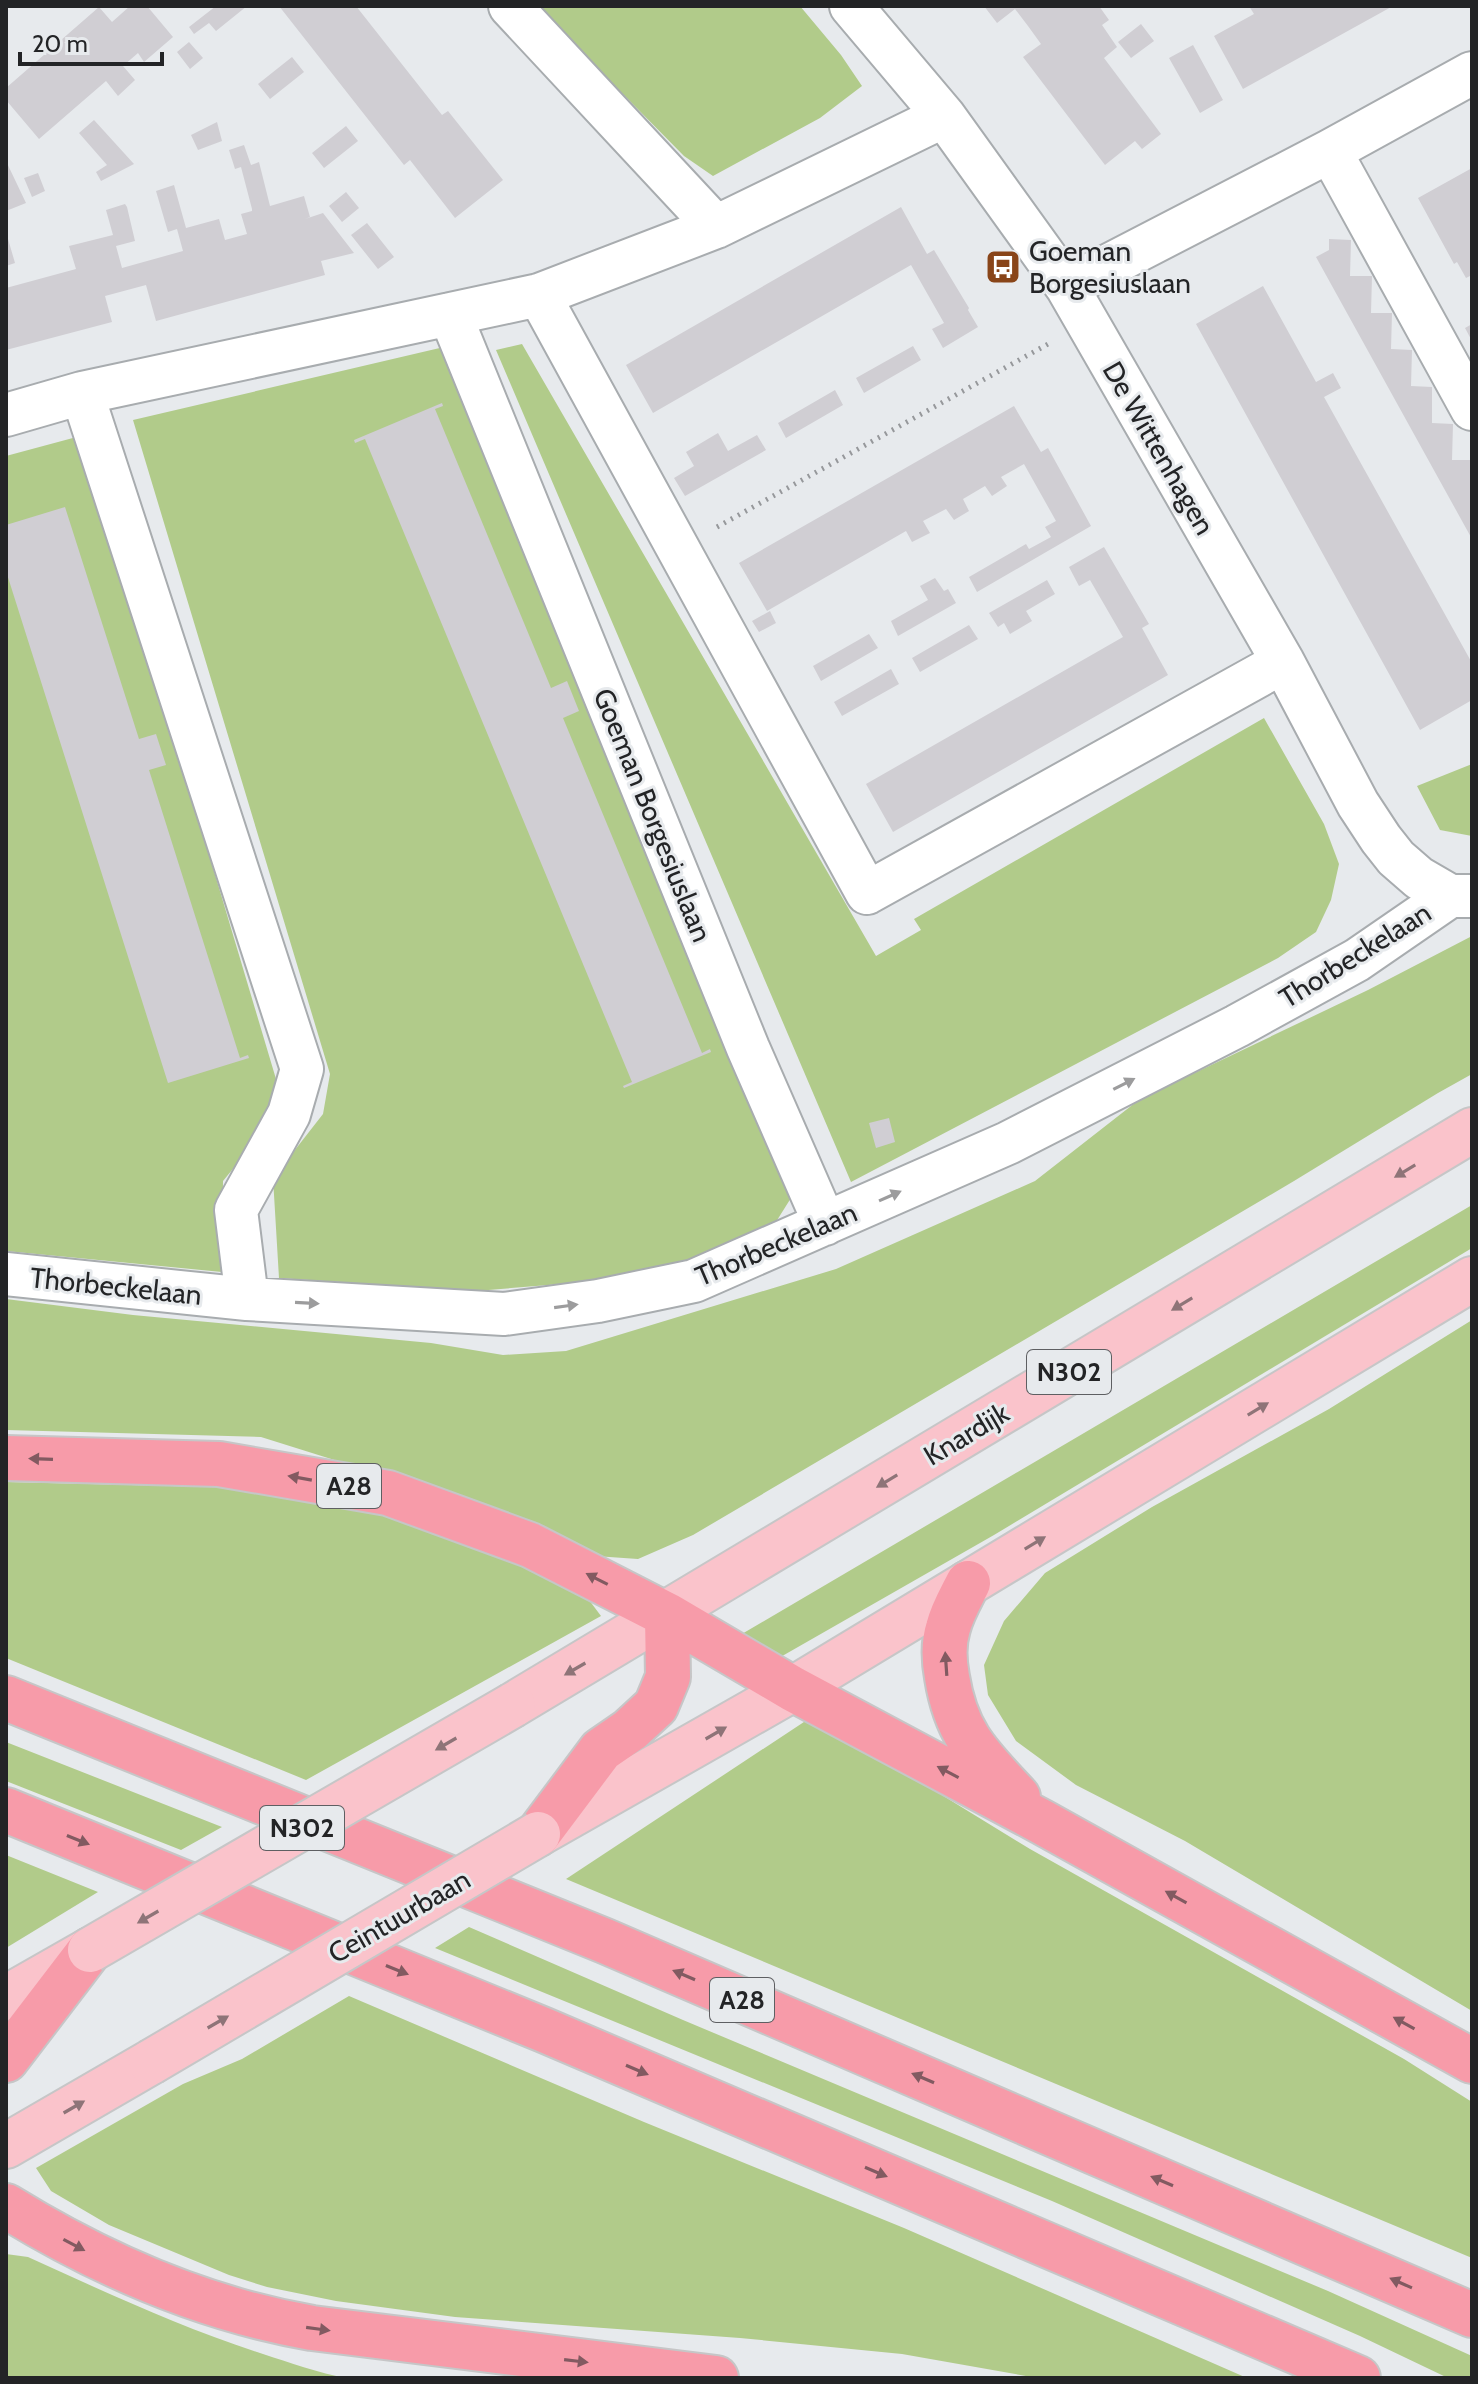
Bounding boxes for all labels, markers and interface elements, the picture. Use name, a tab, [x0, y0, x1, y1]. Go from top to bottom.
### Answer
scale bar	[20, 16, 162, 66]
text: 20 m	[32, 29, 88, 58]
place label: Goeman Borgesiuslaan	[1029, 234, 1191, 300]
bus stop icon: Goeman Borgesiuslaan	[984, 248, 1022, 286]
street label: De Wittenhagen	[1096, 355, 1222, 541]
street label: Goeman Borgesiuslaan	[587, 683, 719, 947]
street label: Thorbeckelaan	[1273, 895, 1437, 1015]
one-way arrow	[1113, 1077, 1136, 1090]
one-way arrow	[1394, 1163, 1416, 1177]
one-way arrow	[878, 1189, 901, 1202]
street label: Thorbeckelaan	[690, 1195, 862, 1293]
street label: Thorbeckelaan	[29, 1260, 203, 1312]
one-way arrow	[295, 1296, 320, 1309]
one-way arrow	[1171, 1297, 1193, 1311]
one-way arrow	[554, 1299, 579, 1312]
road number: N302	[1027, 1350, 1111, 1394]
street label: Knardijk	[917, 1395, 1015, 1473]
one-way arrow	[1247, 1402, 1269, 1416]
one-way arrow	[28, 1453, 53, 1466]
road number: A28	[317, 1464, 381, 1508]
one-way arrow	[287, 1471, 312, 1484]
one-way arrow	[876, 1474, 898, 1488]
one-way arrow	[1024, 1536, 1046, 1550]
one-way arrow	[586, 1573, 609, 1586]
one-way arrow	[939, 1651, 952, 1676]
one-way arrow	[564, 1662, 586, 1676]
one-way arrow	[705, 1726, 727, 1740]
one-way arrow	[435, 1737, 457, 1751]
one-way arrow	[937, 1765, 960, 1778]
road number: N302	[260, 1806, 344, 1850]
one-way arrow	[66, 1834, 90, 1847]
street label: Ceintuurbaan	[322, 1862, 476, 1970]
one-way arrow	[1165, 1890, 1188, 1903]
one-way arrow	[137, 1910, 159, 1924]
one-way arrow	[385, 1964, 409, 1977]
one-way arrow	[672, 1969, 696, 1982]
road number: A28	[710, 1978, 774, 2022]
one-way arrow	[207, 2015, 229, 2029]
one-way arrow	[1393, 2016, 1415, 2030]
one-way arrow	[625, 2063, 649, 2076]
one-way arrow	[911, 2071, 935, 2085]
one-way arrow	[62, 2100, 85, 2114]
one-way arrow	[864, 2165, 888, 2178]
one-way arrow	[1150, 2174, 1174, 2187]
one-way arrow	[62, 2238, 85, 2251]
one-way arrow	[1389, 2277, 1413, 2290]
one-way arrow	[306, 2323, 331, 2336]
one-way arrow	[564, 2354, 589, 2367]

